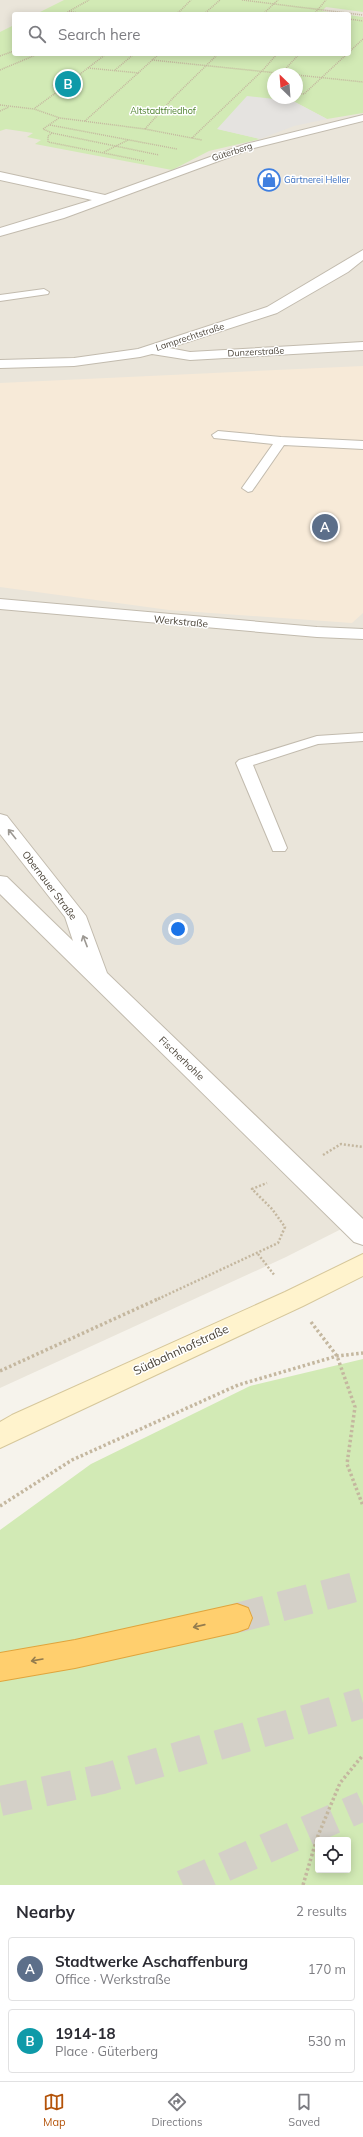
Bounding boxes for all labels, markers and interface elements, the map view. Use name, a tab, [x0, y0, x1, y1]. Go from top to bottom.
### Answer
search box	[12, 12, 351, 56]
icon: search	[26, 23, 48, 45]
text: Search here	[58, 25, 140, 44]
north arrow	[267, 68, 303, 104]
pin: B	[55, 69, 81, 99]
park label: Altstadtfriedhof	[130, 105, 197, 116]
street label: Güterberg	[210, 140, 254, 163]
shop icon: Gärtnerei Heller	[256, 167, 282, 193]
place label: Gärtnerei Heller	[284, 174, 350, 185]
street label: Lamprechtstraße	[154, 320, 226, 353]
street label: Dunzerstraße	[227, 345, 285, 358]
pin: A	[312, 512, 338, 542]
street label: Werkstraße	[153, 613, 209, 630]
one-way arrow	[7, 829, 16, 840]
street label: Obernauer Straße	[19, 848, 80, 922]
your location	[168, 919, 188, 939]
one-way arrow	[80, 935, 88, 947]
street label: Fischerhohle	[156, 1034, 207, 1083]
street label: Südbahnhofstraße	[131, 1321, 231, 1378]
one-way arrow	[193, 1623, 206, 1631]
one-way arrow	[31, 1657, 44, 1665]
map controls	[315, 1837, 351, 1873]
button: locate	[315, 1837, 351, 1873]
text: Nearby	[16, 1901, 75, 1922]
text: 2 results	[296, 1903, 347, 1919]
text: Stadtwerke Aschaffenburg	[55, 1952, 248, 1971]
text: A	[25, 1961, 35, 1977]
text: 170 m	[308, 1961, 346, 1977]
text: Office · Werkstraße	[55, 1971, 171, 1987]
text: 1914-18	[55, 2024, 116, 2043]
text: B	[26, 2033, 34, 2049]
text: 530 m	[308, 2033, 346, 2049]
text: Place · Güterberg	[55, 2043, 158, 2059]
tab: Map	[43, 2091, 66, 2129]
tab: Directions	[152, 2091, 202, 2129]
tab: Saved	[288, 2091, 320, 2129]

